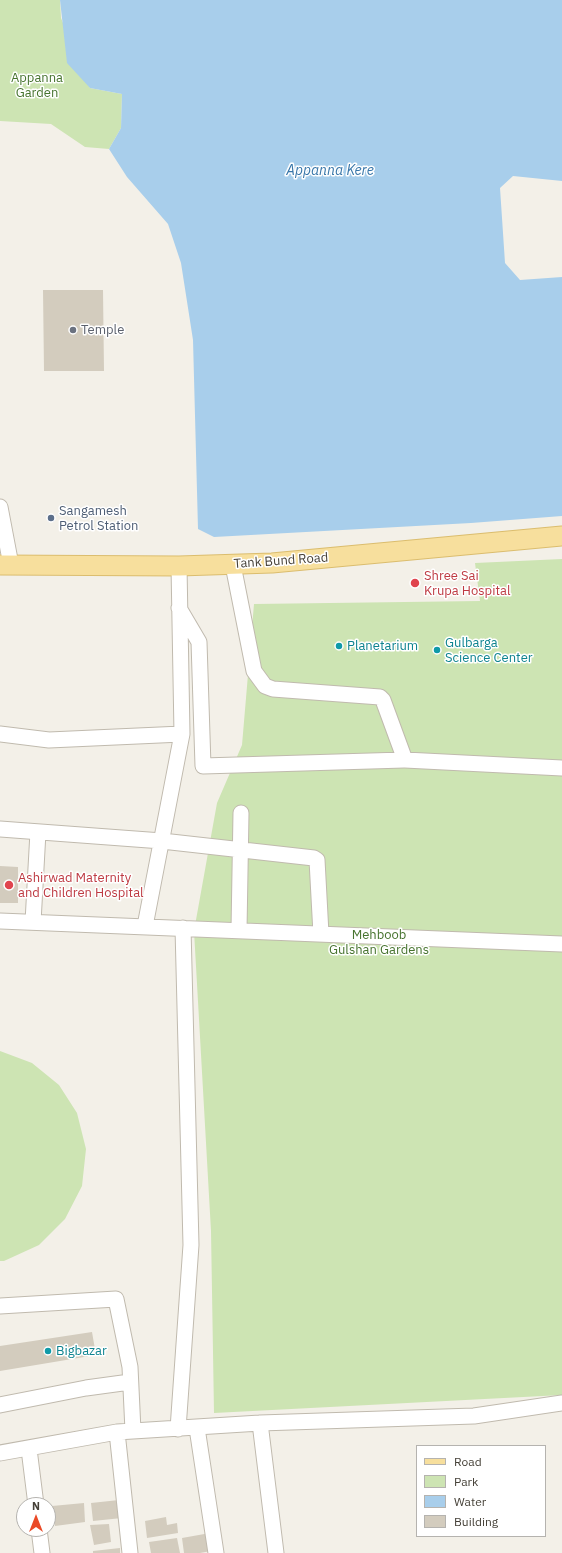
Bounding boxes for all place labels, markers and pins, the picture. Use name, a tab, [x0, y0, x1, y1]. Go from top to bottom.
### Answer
place label: Temple	[81, 322, 124, 338]
marker: Temple	[68, 325, 78, 335]
place label: Sangamesh Petrol Station	[59, 503, 138, 534]
marker: Sangamesh Petrol Station	[46, 513, 56, 523]
place label: Shree Sai Krupa Hospital	[424, 568, 510, 599]
marker: Shree Sai Krupa Hospital	[409, 577, 421, 589]
place label: Gulbarga Science Center	[445, 635, 533, 666]
place label: Planetarium	[347, 638, 418, 654]
marker: Planetarium	[334, 641, 344, 651]
marker: Gulbarga Science Center	[432, 645, 442, 655]
place label: Ashirwad Maternity and Children Hospital	[18, 870, 144, 901]
marker: Ashirwad Maternity and Children Hospital	[3, 879, 15, 891]
place label: Bigbazar	[56, 1343, 107, 1359]
marker: Bigbazar	[43, 1346, 53, 1356]

